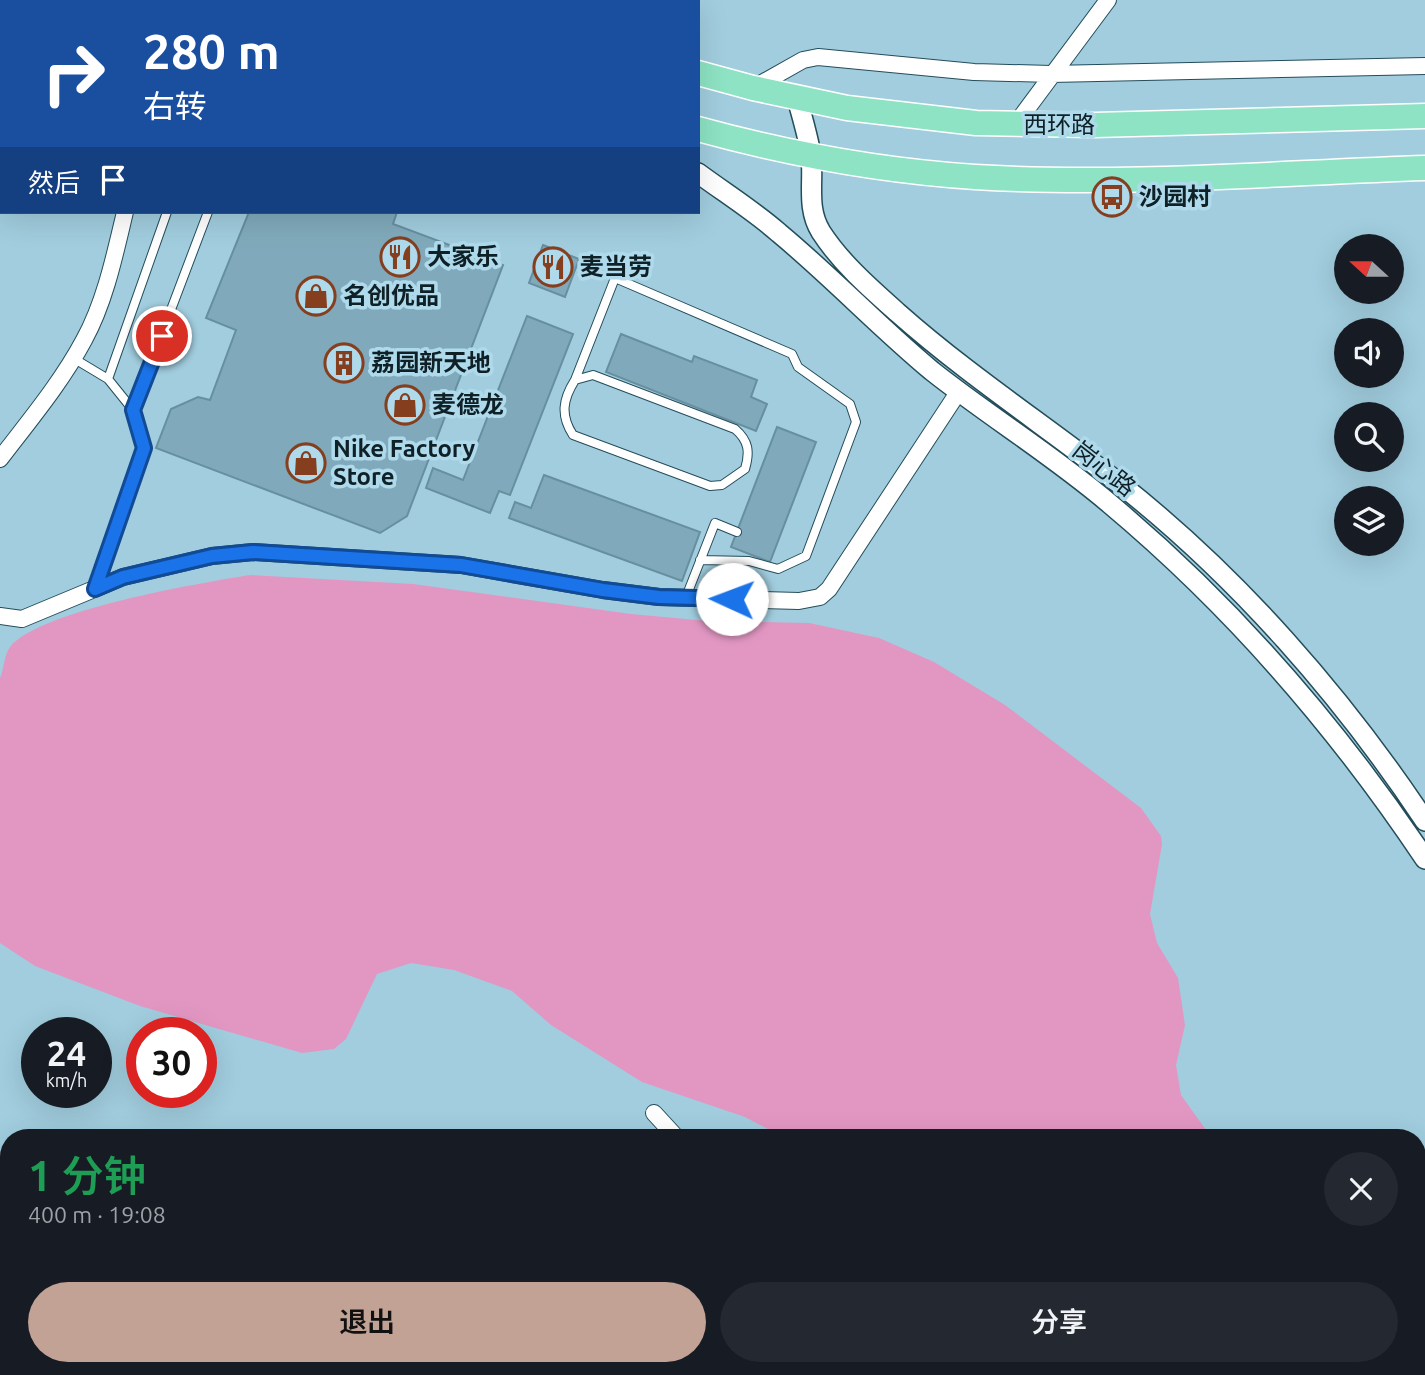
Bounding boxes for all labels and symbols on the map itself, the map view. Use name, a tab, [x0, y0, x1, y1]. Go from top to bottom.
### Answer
street label: 西环路	[1023, 111, 1095, 138]
bus stop icon: 沙园村	[1091, 176, 1133, 218]
place label: 沙园村	[1139, 183, 1211, 210]
north arrow	[1334, 234, 1404, 304]
restaurant icon: 大家乐	[379, 236, 421, 278]
place label: 大家乐	[427, 243, 499, 270]
restaurant icon: 麦当劳	[532, 246, 574, 288]
place label: 麦当劳	[580, 253, 652, 280]
shop icon: 名创优品	[295, 275, 337, 317]
place label: 名创优品	[343, 282, 439, 309]
pin	[132, 306, 192, 366]
building icon: 荔园新天地	[323, 342, 365, 384]
place label: 荔园新天地	[371, 349, 491, 376]
shop icon: 麦德龙	[384, 384, 426, 426]
place label: 麦德龙	[432, 391, 504, 418]
place label: Nike Factory Store	[333, 435, 475, 490]
street label: 岗心路	[1068, 436, 1141, 501]
shop icon: Nike Factory Store	[285, 442, 327, 484]
position arrow	[695, 562, 769, 636]
speed limit sign: 30	[126, 1017, 217, 1108]

